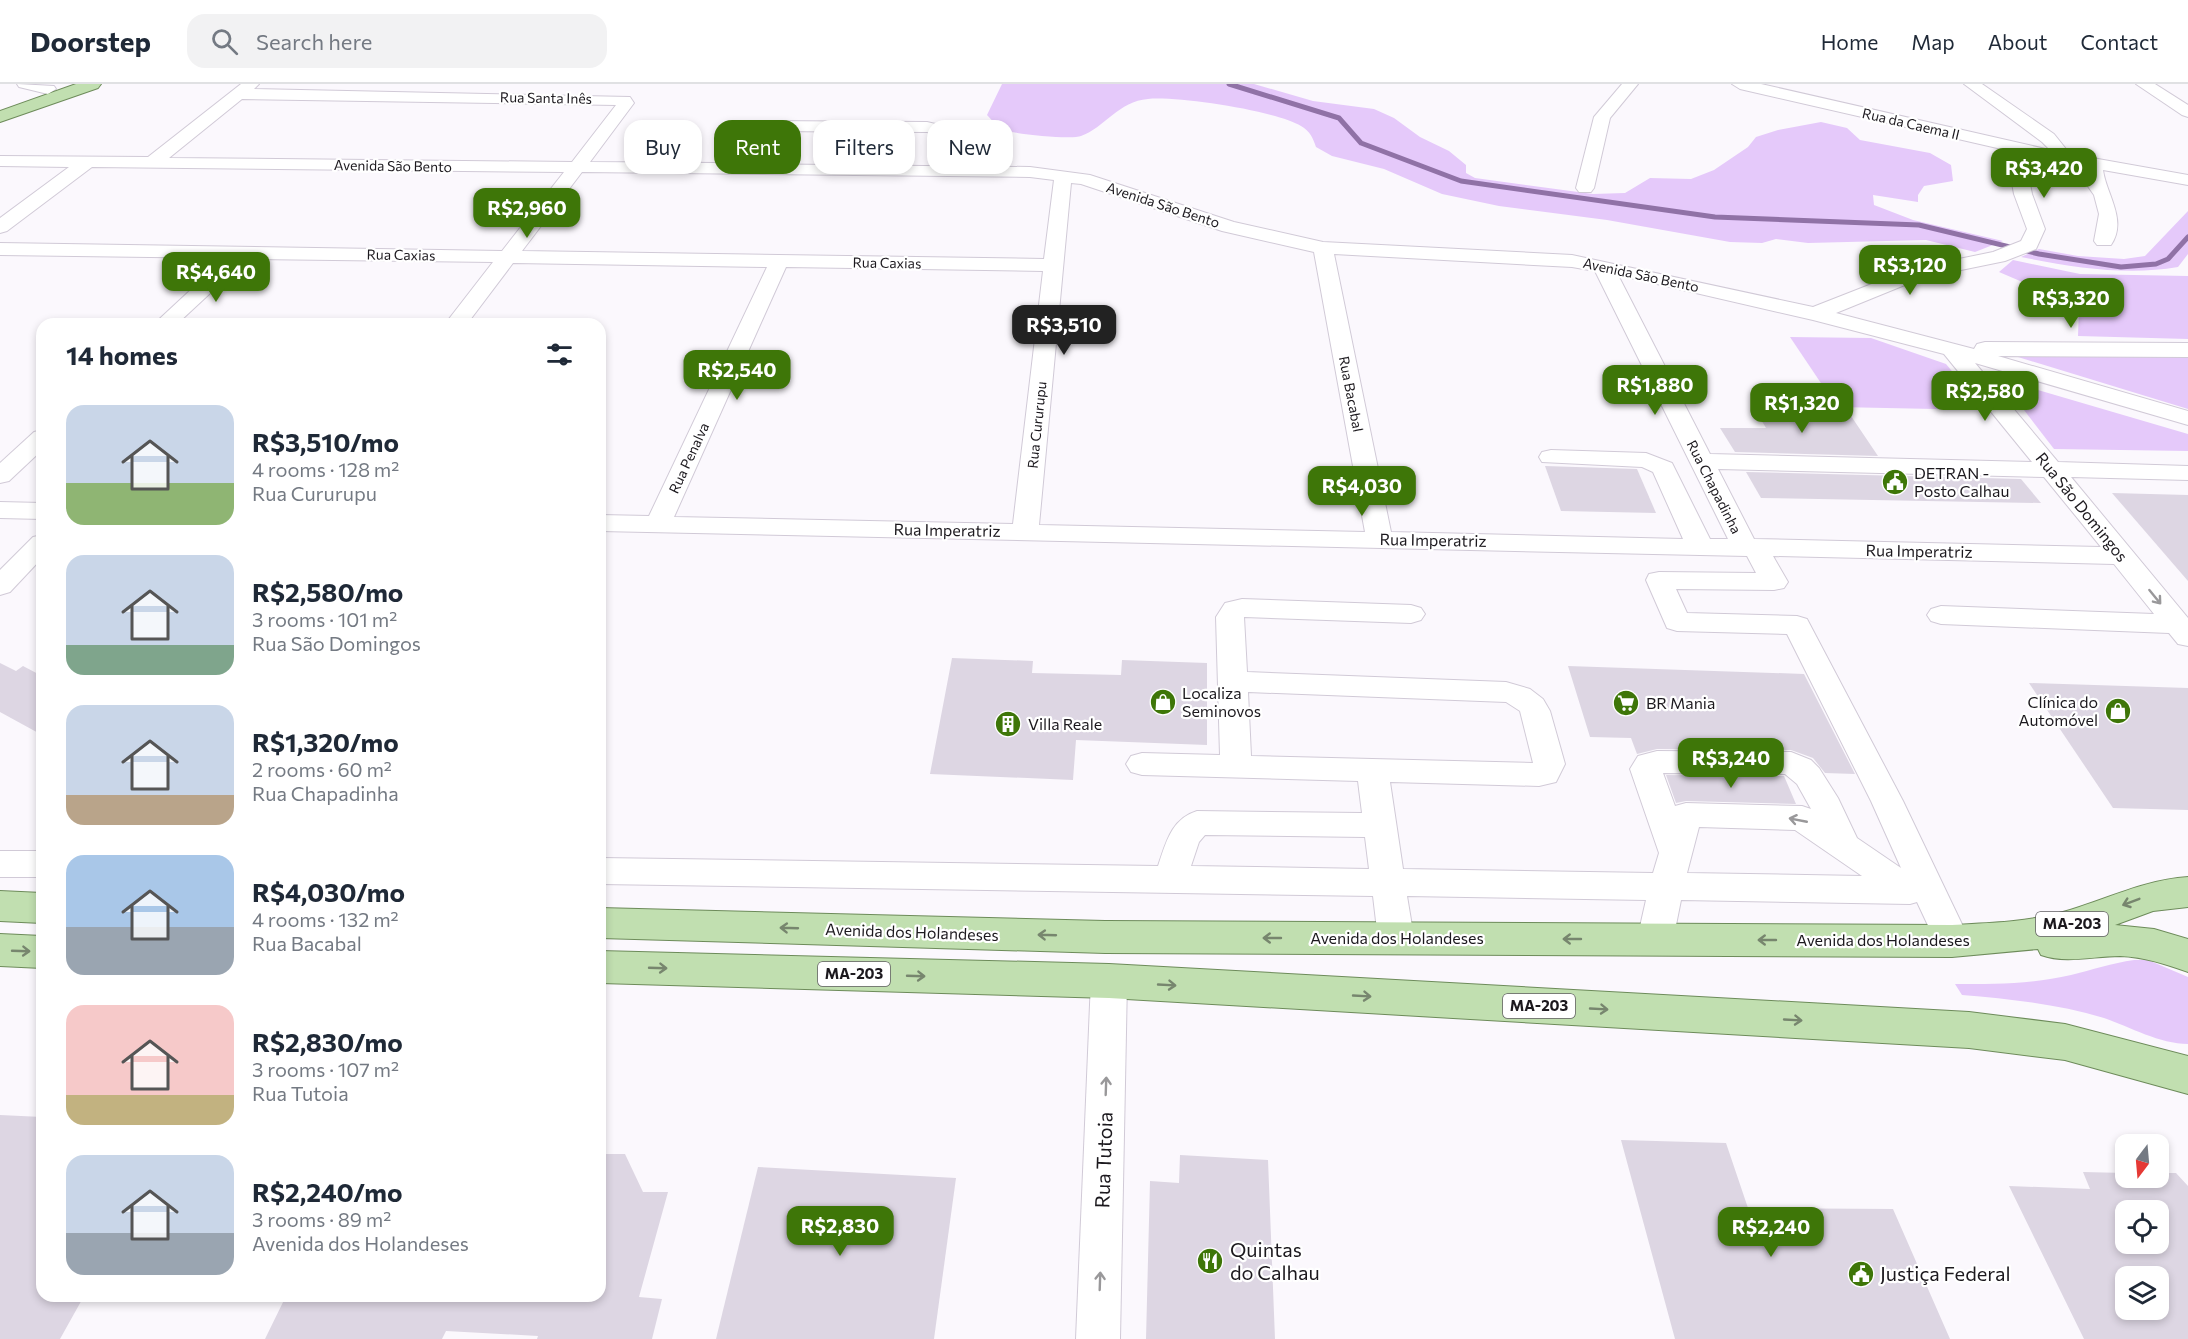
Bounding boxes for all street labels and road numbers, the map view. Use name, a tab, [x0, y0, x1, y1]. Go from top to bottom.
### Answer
street label: Rua Santa Inês	[500, 88, 592, 107]
street label: Rua da Caema II	[1861, 104, 1962, 143]
street label: Avenida São Bento	[334, 156, 452, 175]
street label: Avenida São Bento	[1104, 178, 1222, 231]
street label: Rua Caxias	[366, 245, 436, 264]
street label: Rua Caxias	[852, 253, 922, 272]
street label: Avenida São Bento	[1582, 254, 1701, 295]
street label: Rua Bacabal	[1336, 355, 1367, 433]
street label: Rua Cururupu	[1023, 381, 1050, 469]
street label: Rua Penalva	[665, 420, 712, 496]
street label: Rua Chapadinha	[1684, 437, 1745, 536]
street label: Rua São Domingos	[2032, 448, 2132, 565]
street label: Rua Imperatriz	[893, 519, 1001, 540]
street label: Rua Imperatriz	[1379, 529, 1487, 550]
street label: Rua Imperatriz	[1865, 540, 1973, 561]
road number: MA-203	[2036, 912, 2108, 936]
street label: Avenida dos Holandeses	[825, 919, 999, 944]
street label: Avenida dos Holandeses	[1310, 928, 1484, 947]
street label: Avenida dos Holandeses	[1796, 930, 1970, 949]
road number: MA-203	[818, 962, 890, 986]
road number: MA-203	[1503, 994, 1575, 1018]
street label: Rua Tutoia	[1089, 1111, 1117, 1209]

